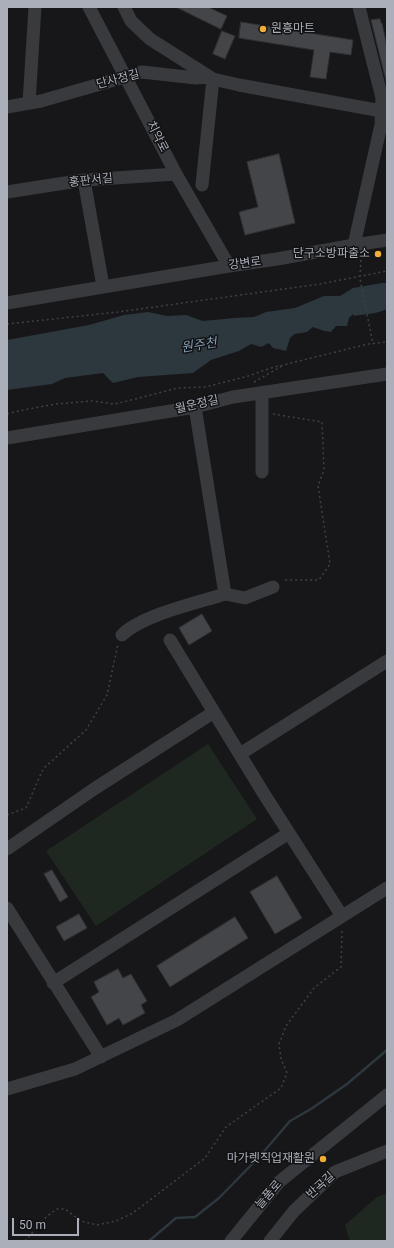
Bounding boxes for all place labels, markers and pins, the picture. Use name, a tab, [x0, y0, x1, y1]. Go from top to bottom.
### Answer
place label: 원흥마트	[271, 22, 315, 36]
marker: 원흥마트	[258, 24, 268, 34]
place label: 단구소방파출소	[293, 247, 370, 261]
marker: 단구소방파출소	[373, 249, 383, 259]
place label: 마가렛직업재활원	[227, 1152, 315, 1166]
marker: 마가렛직업재활원	[318, 1154, 328, 1164]

